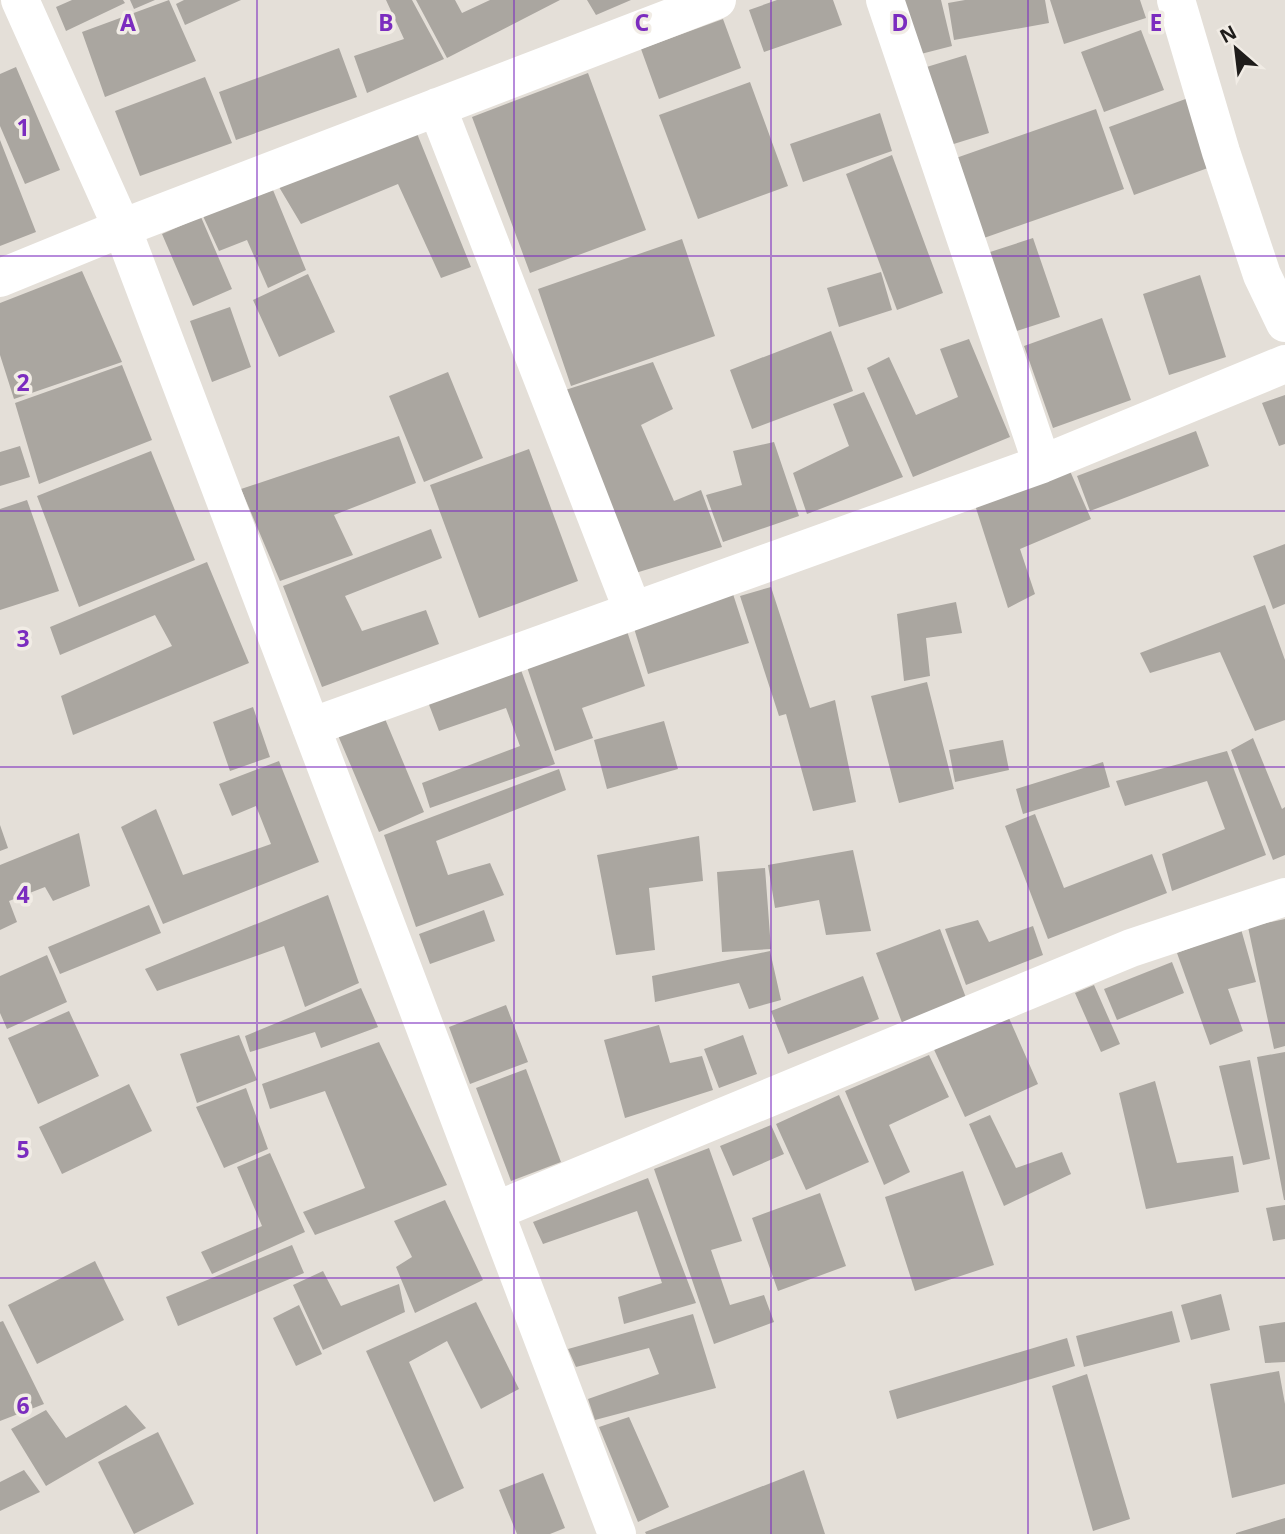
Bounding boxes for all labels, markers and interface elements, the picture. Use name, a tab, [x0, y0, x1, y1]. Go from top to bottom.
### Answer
text: A	[120, 6, 136, 38]
text: B	[378, 6, 394, 38]
text: C	[635, 6, 650, 38]
text: D	[892, 6, 908, 38]
text: E	[1150, 6, 1162, 38]
north arrow	[1201, 14, 1271, 84]
text: N	[1215, 19, 1241, 49]
text: 1	[16, 111, 30, 143]
text: 2	[16, 366, 30, 398]
text: 3	[16, 622, 30, 654]
text: 4	[16, 878, 30, 910]
text: 5	[16, 1133, 30, 1165]
text: 6	[16, 1389, 30, 1421]

